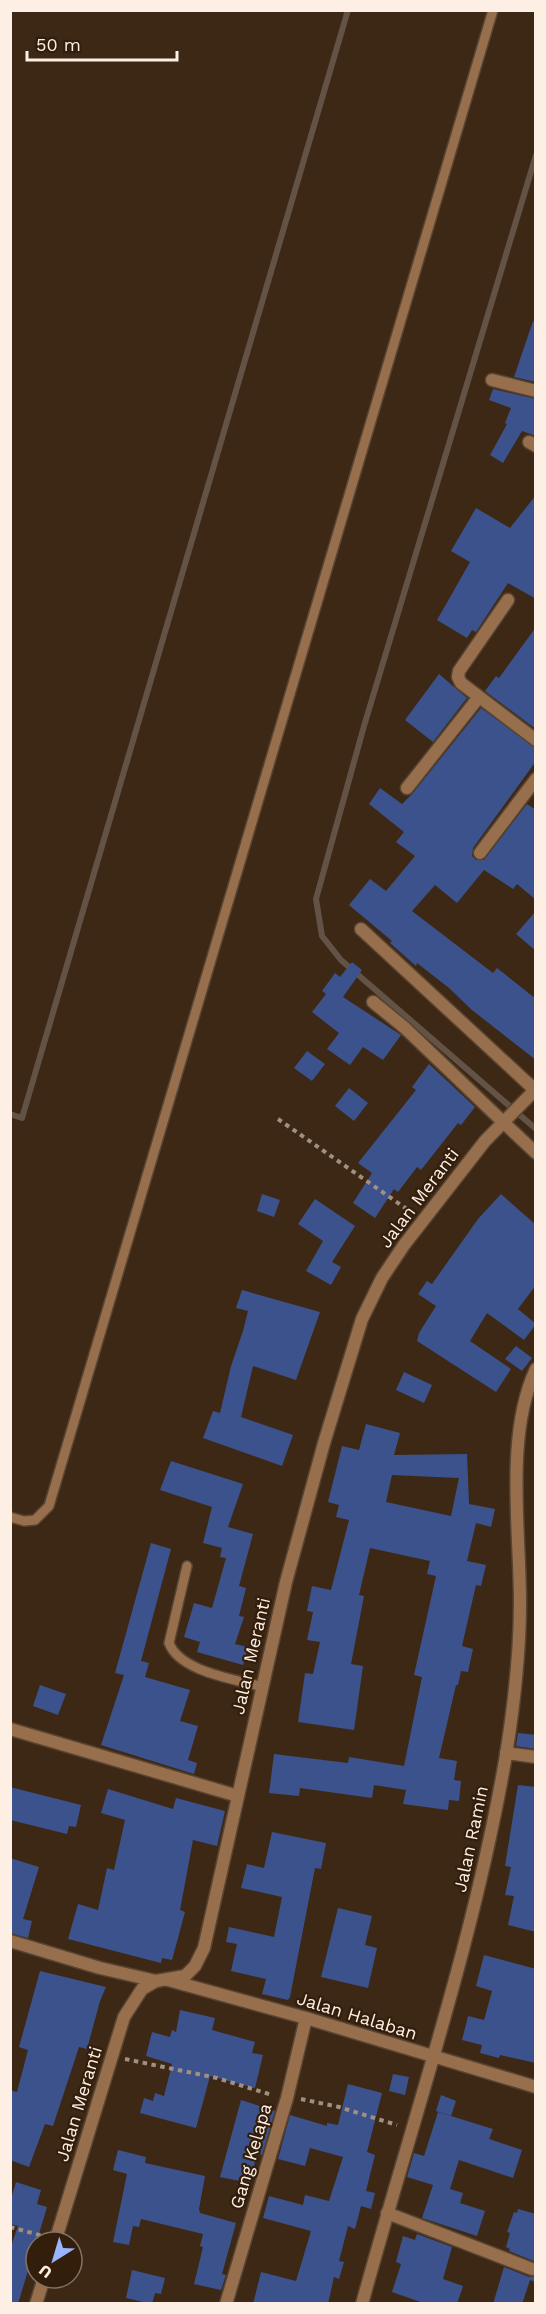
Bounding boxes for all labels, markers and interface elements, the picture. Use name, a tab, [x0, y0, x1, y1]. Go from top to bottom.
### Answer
scale bar	[27, 24, 177, 62]
text: 50 m	[36, 34, 81, 55]
street label: Jalan Meranti	[374, 1144, 463, 1252]
street label: Jalan Meranti	[227, 1595, 274, 1716]
street label: Jalan Ramin	[449, 1784, 492, 1894]
street label: Jalan Halaban	[294, 1987, 420, 2044]
street label: Jalan Meranti	[51, 2044, 106, 2164]
street label: Gang Kelapa	[225, 2101, 276, 2211]
north arrow	[24, 2230, 84, 2290]
text: U	[35, 2261, 56, 2283]

